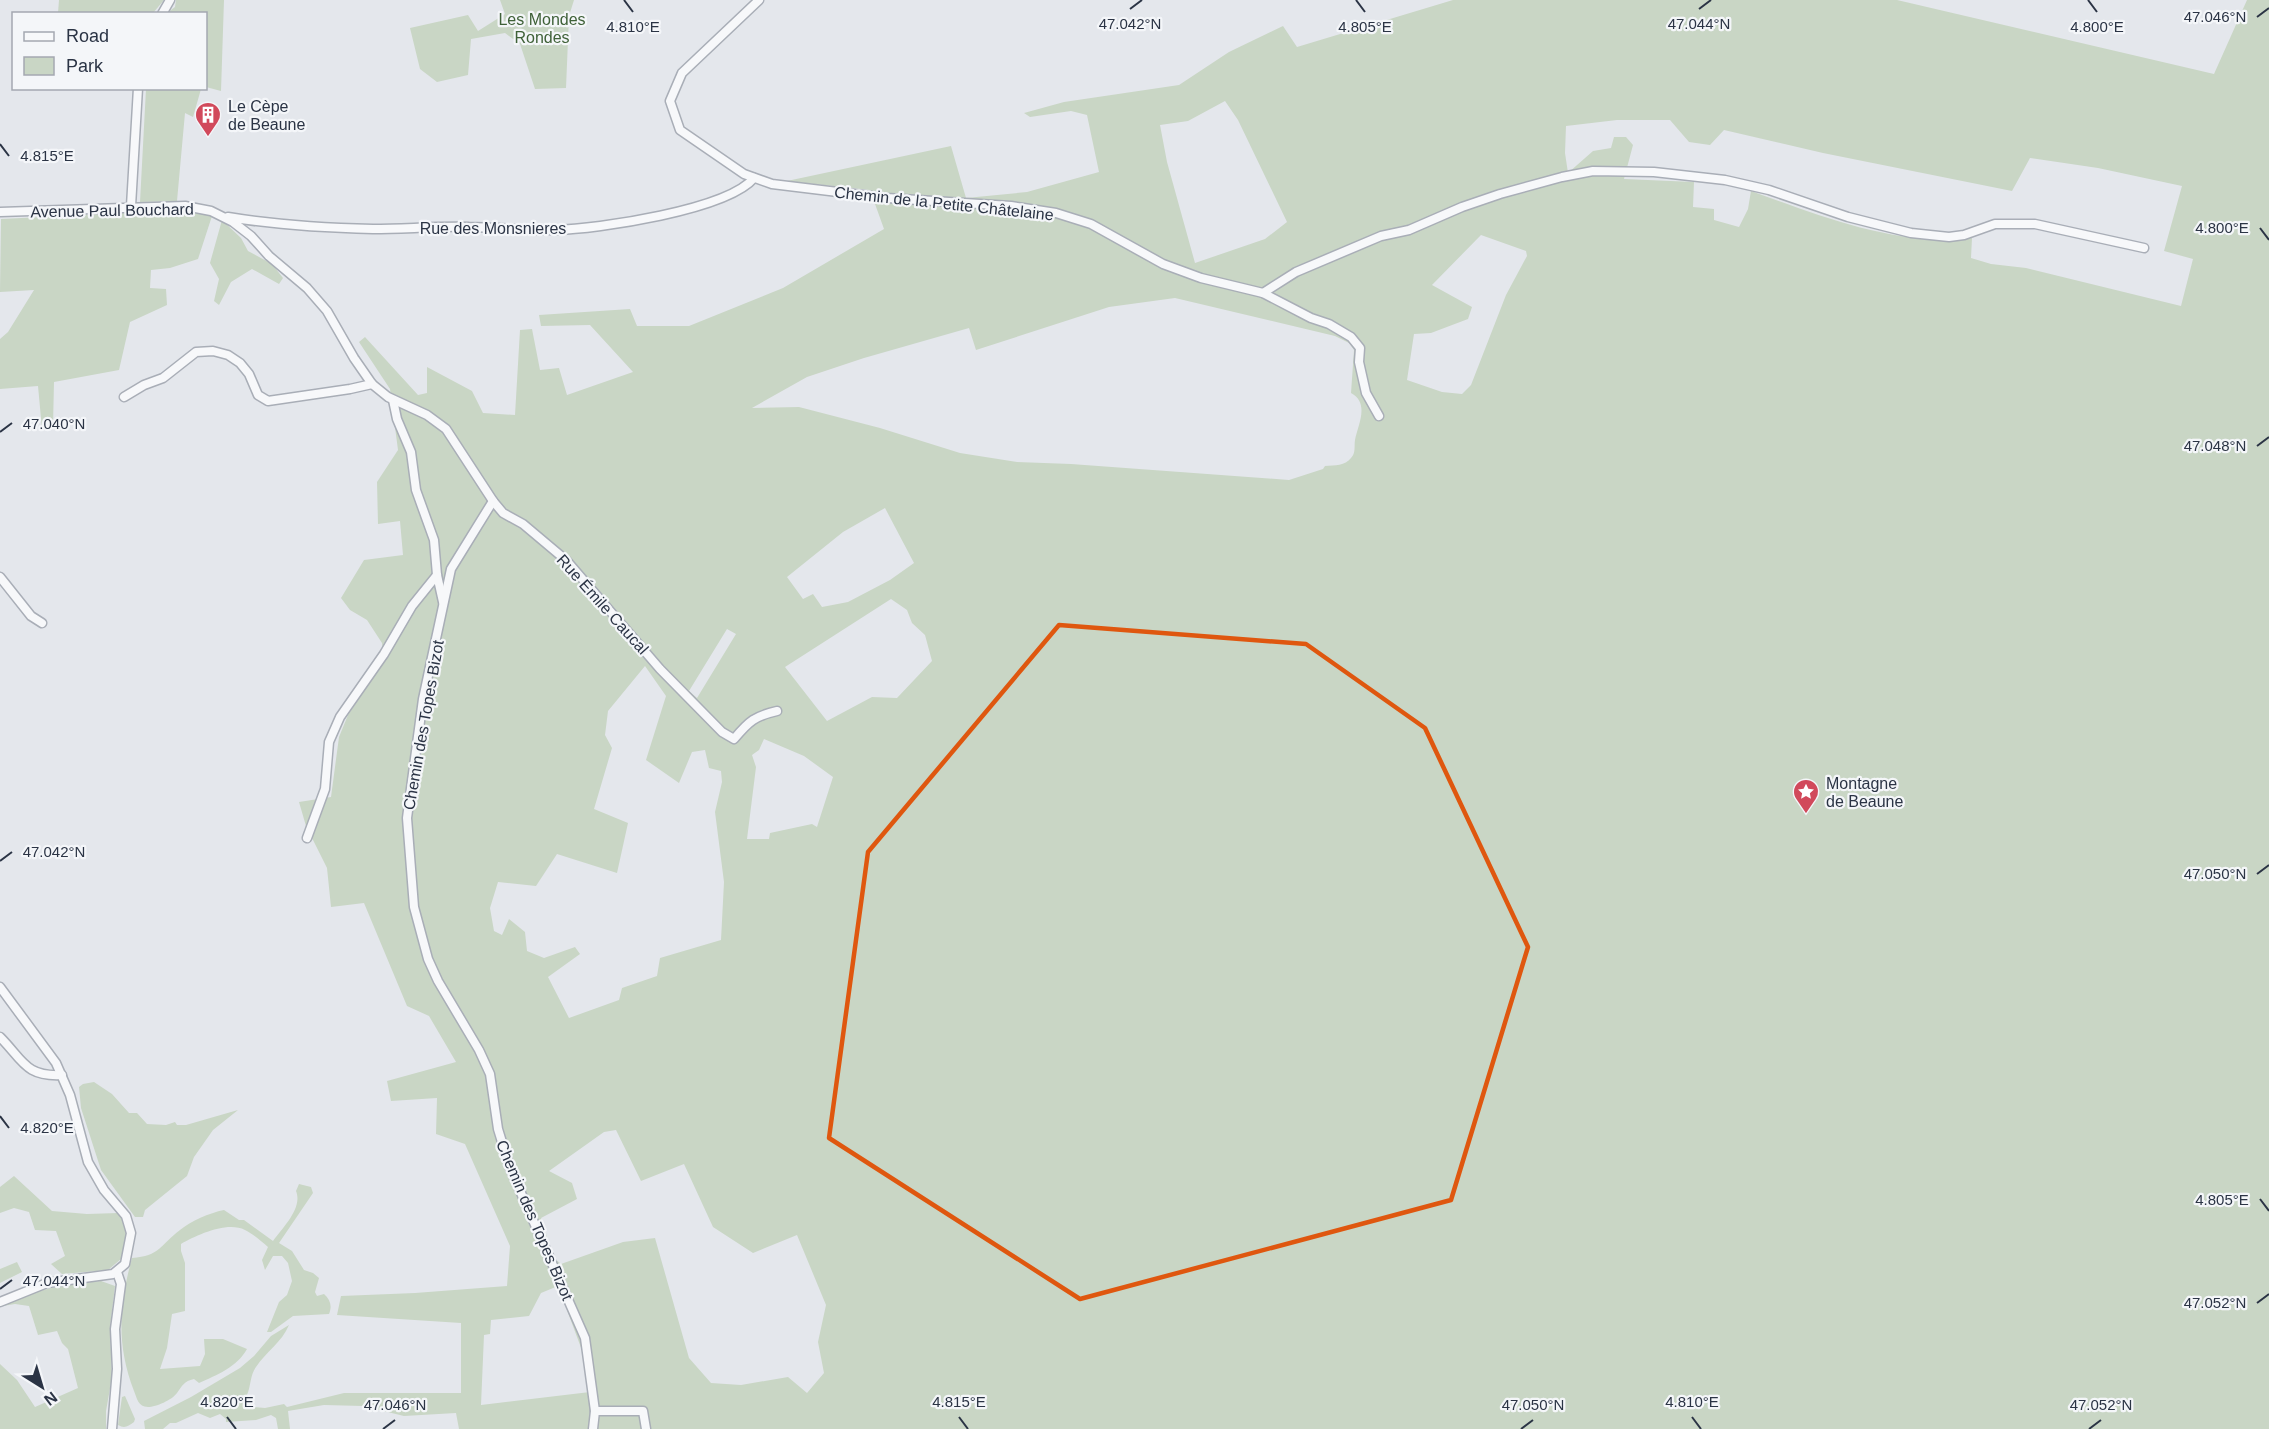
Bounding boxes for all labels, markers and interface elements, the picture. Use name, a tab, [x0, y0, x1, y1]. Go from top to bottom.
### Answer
text: 47.046°N	[2184, 8, 2246, 25]
park label: Les Mondes Rondes	[498, 11, 586, 46]
legend	[12, 12, 207, 90]
text: 47.042°N	[1099, 15, 1161, 32]
text: 47.044°N	[1668, 15, 1730, 32]
text: 4.810°E	[606, 18, 660, 35]
text: 4.805°E	[1338, 18, 1392, 35]
text: 4.800°E	[2070, 18, 2124, 35]
text: Road	[66, 26, 109, 46]
text: Park	[66, 56, 104, 76]
place label: Le Cèpe de Beaune	[228, 98, 306, 133]
building icon: Le Cèpe de Beaune	[193, 100, 223, 138]
text: 4.815°E	[20, 147, 74, 164]
street label: Chemin de la Petite Châtelaine	[833, 184, 1055, 223]
street label: Avenue Paul Bouchard	[30, 201, 194, 220]
text: 4.800°E	[2195, 219, 2249, 236]
street label: Rue des Monsnieres	[420, 220, 566, 237]
text: 47.040°N	[23, 415, 85, 432]
text: 47.048°N	[2184, 437, 2246, 454]
street label: Rue Émile Caucal	[553, 550, 653, 658]
street label: Chemin des Topes Bizot	[400, 638, 447, 811]
place label: Montagne de Beaune	[1826, 775, 1904, 810]
place icon: Montagne de Beaune	[1791, 777, 1821, 815]
text: 47.042°N	[23, 843, 85, 860]
text: 47.050°N	[2184, 865, 2246, 882]
text: 4.820°E	[20, 1119, 74, 1136]
street label: Chemin des Topes Bizot	[493, 1138, 576, 1303]
text: 4.805°E	[2195, 1191, 2249, 1208]
text: 47.044°N	[23, 1272, 85, 1289]
text: 47.052°N	[2184, 1294, 2246, 1311]
north arrow	[12, 1357, 72, 1417]
text: N	[41, 1388, 60, 1409]
text: 4.820°E	[200, 1393, 254, 1410]
text: 4.815°E	[932, 1393, 986, 1410]
text: 4.810°E	[1665, 1393, 1719, 1410]
text: 47.046°N	[364, 1396, 426, 1413]
text: 47.050°N	[1502, 1396, 1564, 1413]
text: 47.052°N	[2070, 1396, 2132, 1413]

